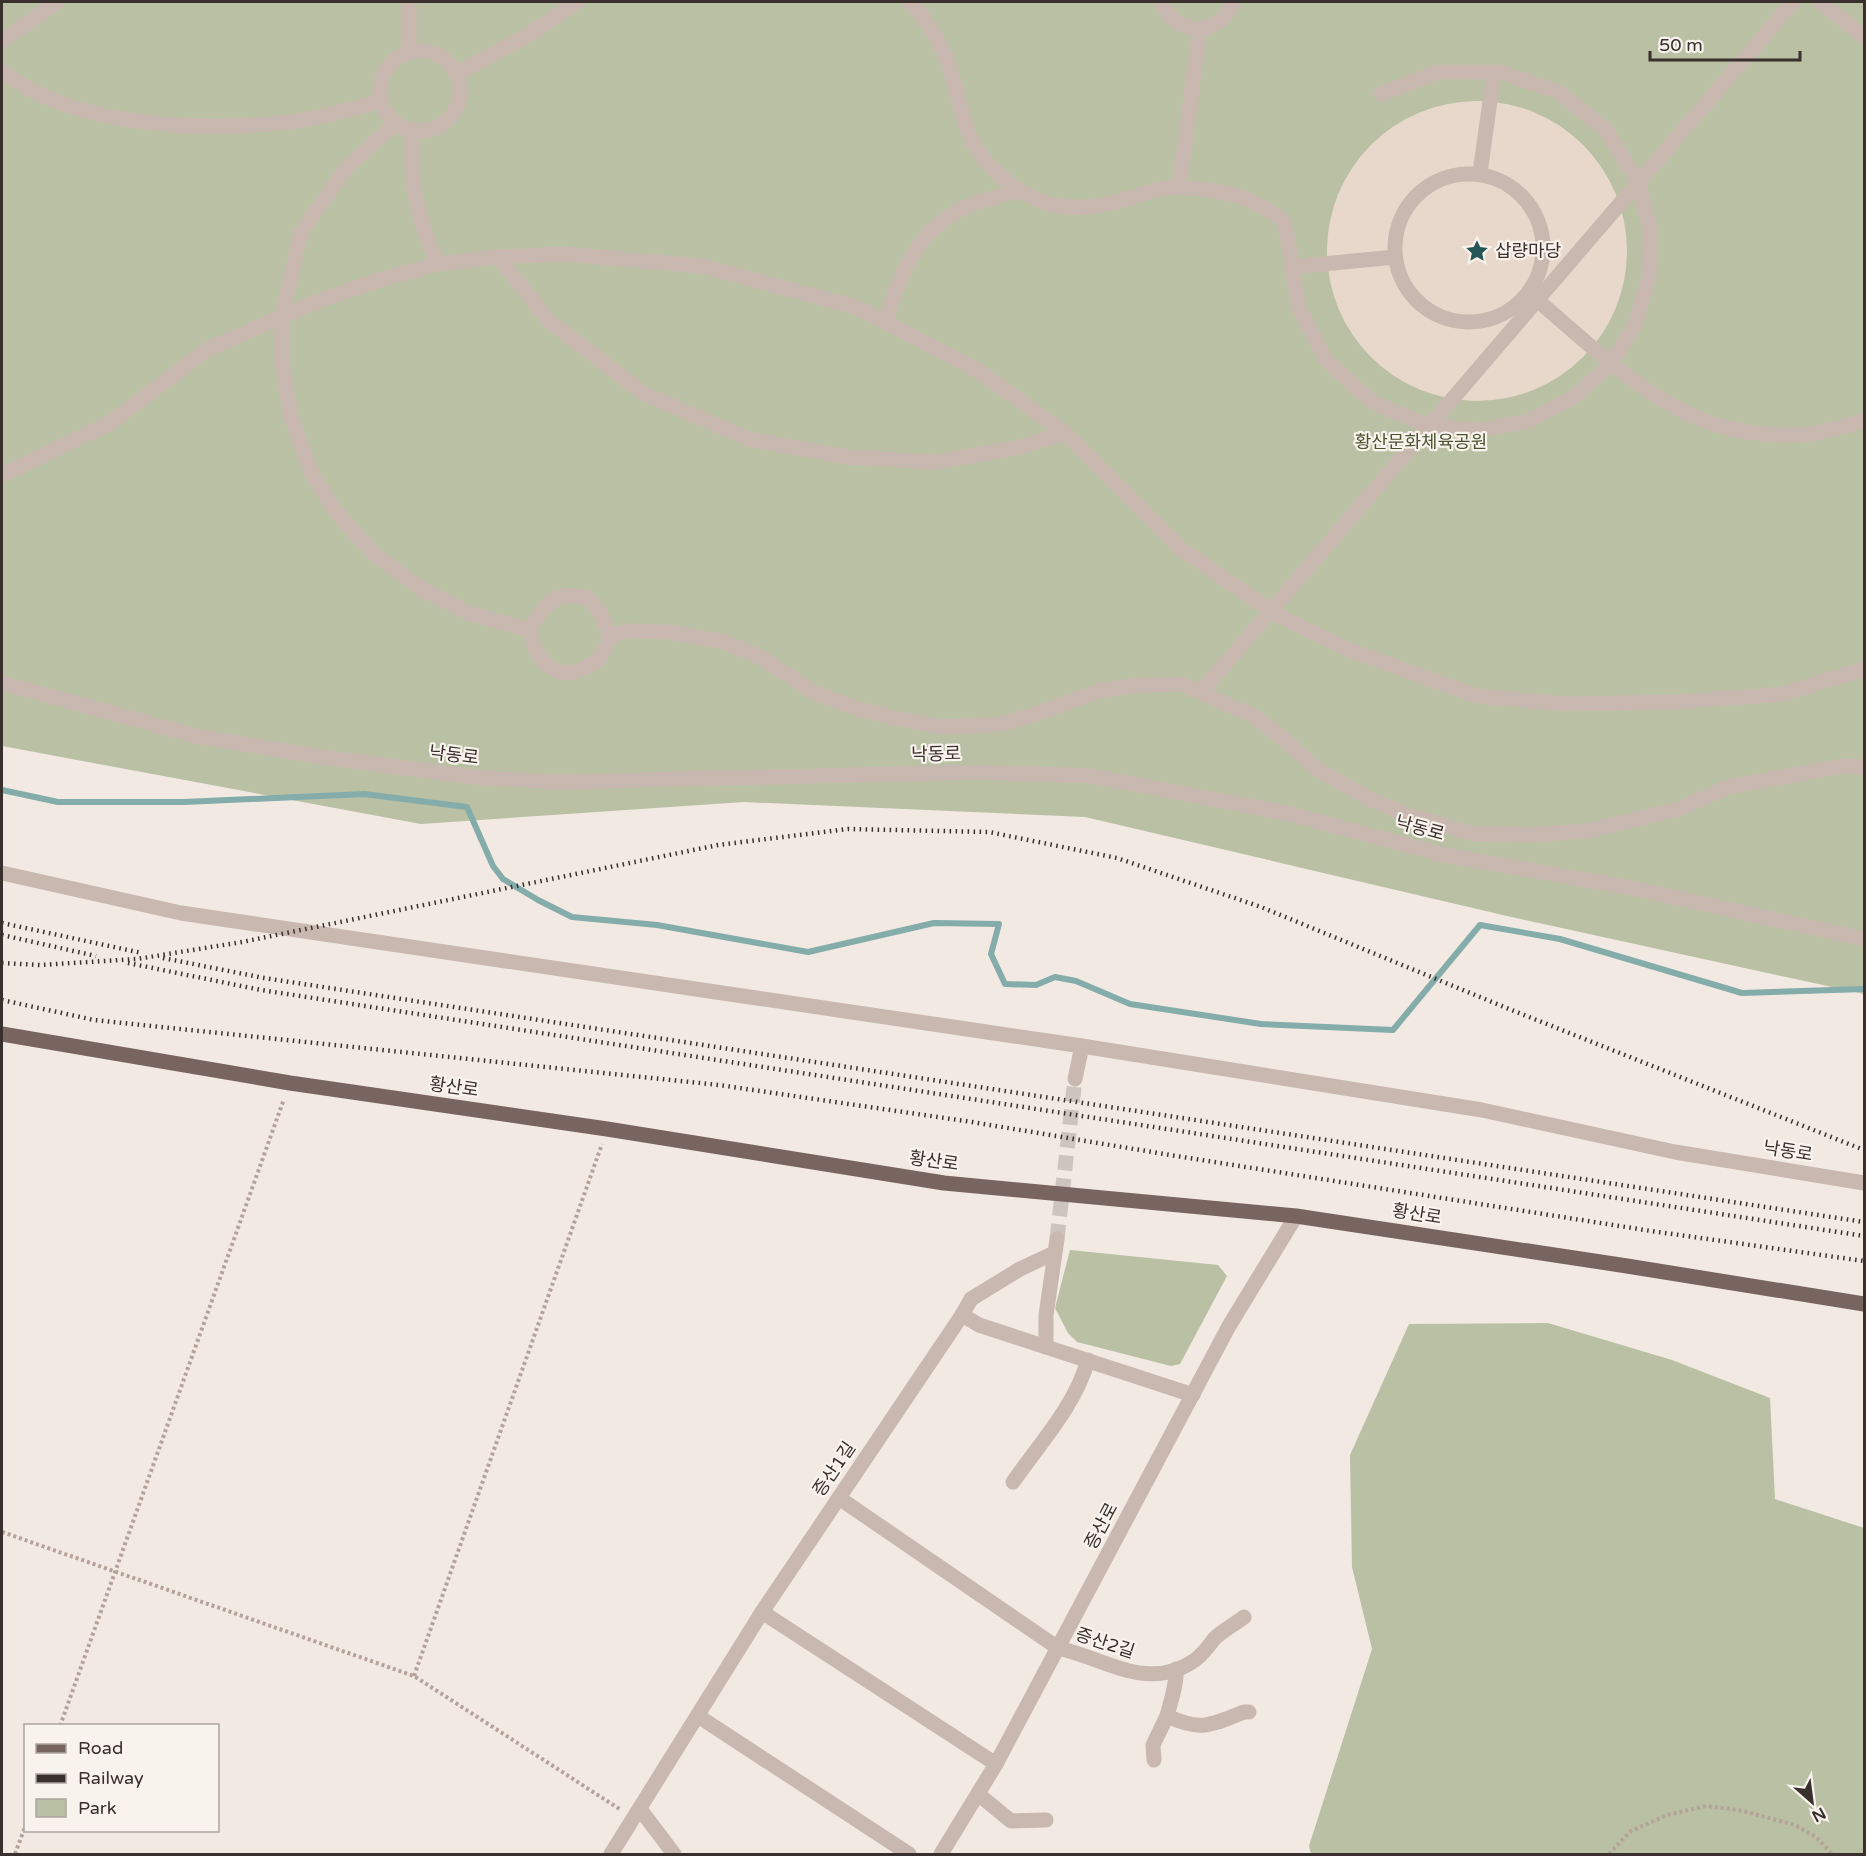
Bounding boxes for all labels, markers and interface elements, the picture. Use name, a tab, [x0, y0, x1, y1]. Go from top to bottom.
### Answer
scale bar	[1650, 24, 1800, 62]
text: 50 m	[1659, 34, 1703, 56]
place icon: 삽량마당	[1464, 238, 1490, 264]
place label: 삽량마당	[1495, 240, 1561, 262]
park label: 황산문화체육공원	[1355, 431, 1487, 453]
street label: 낙동로	[428, 741, 480, 769]
street label: 낙동로	[911, 743, 961, 765]
street label: 낙동로	[1393, 811, 1447, 845]
street label: 황산로	[428, 1073, 480, 1101]
street label: 낙동로	[1762, 1136, 1814, 1166]
street label: 황산로	[908, 1147, 960, 1175]
street label: 황산로	[1391, 1199, 1443, 1229]
street label: 증산1길	[808, 1438, 860, 1500]
street label: 증산로	[1080, 1499, 1122, 1553]
street label: 증산2길	[1073, 1623, 1137, 1663]
legend	[24, 1724, 219, 1832]
text: Road	[78, 1737, 123, 1759]
text: Railway	[78, 1767, 144, 1789]
north arrow	[1782, 1772, 1842, 1832]
text: Park	[78, 1797, 117, 1819]
text: N	[1808, 1803, 1829, 1826]

